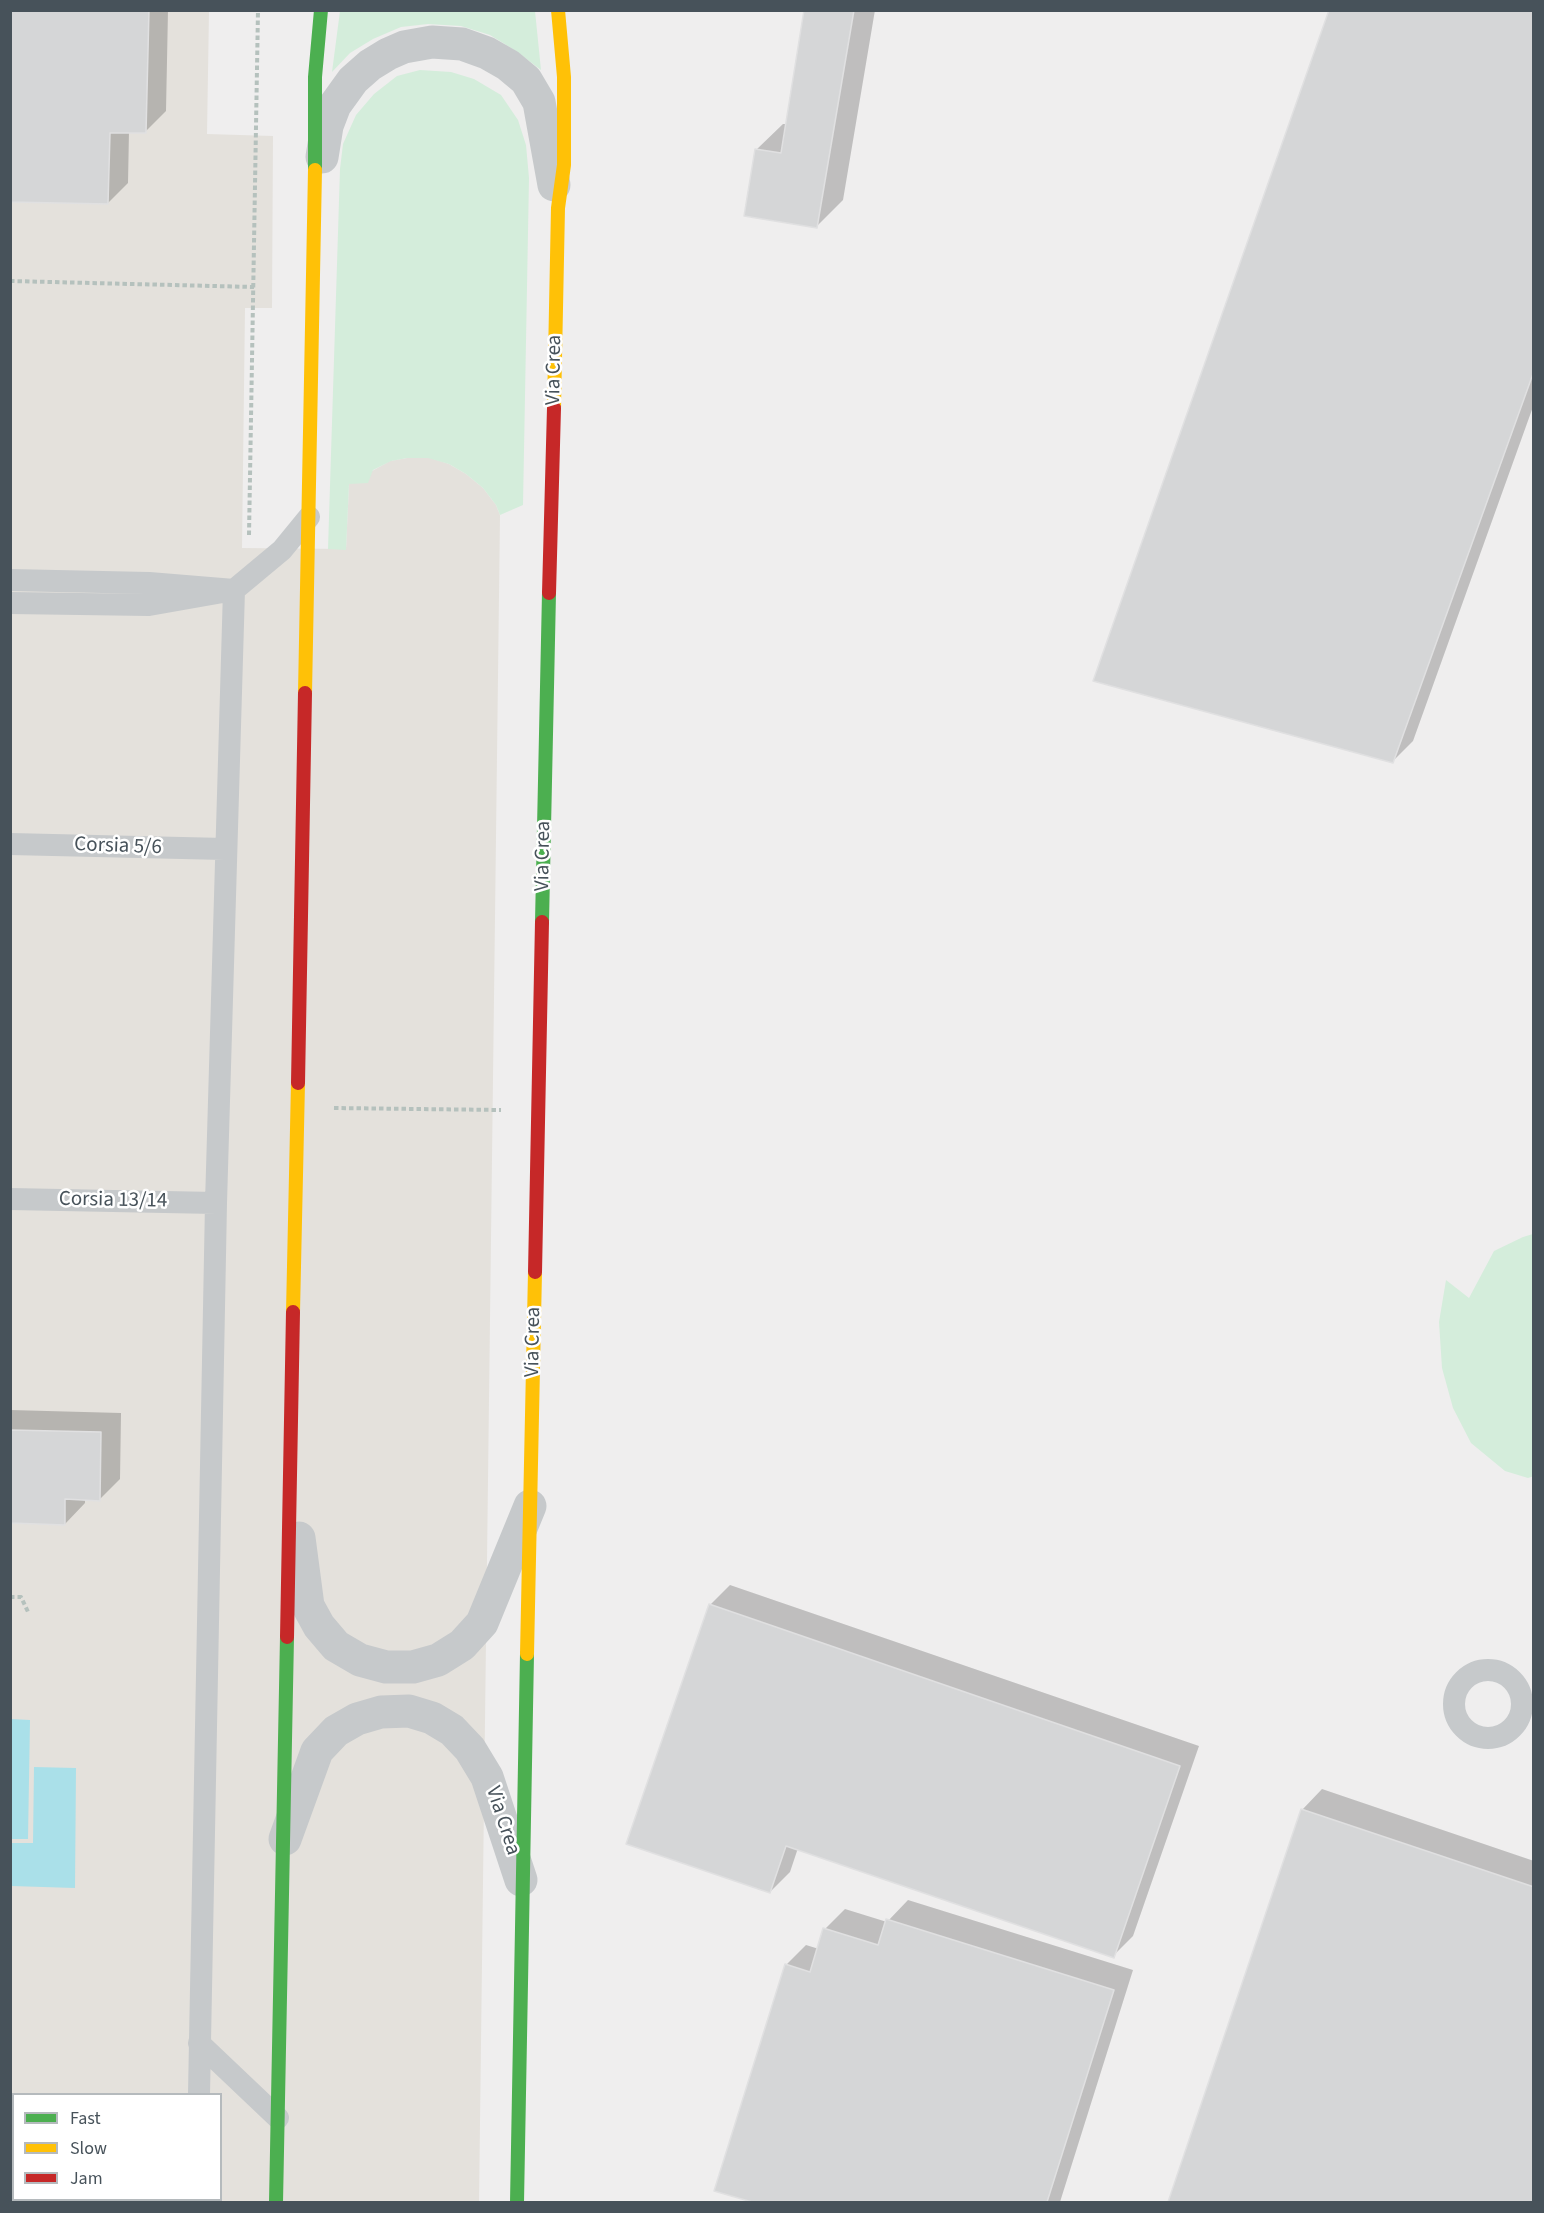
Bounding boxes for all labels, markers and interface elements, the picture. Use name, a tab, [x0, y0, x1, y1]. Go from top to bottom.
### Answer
street label: Via Crea	[542, 335, 568, 405]
street label: Via Crea	[531, 821, 557, 891]
street label: Corsia 5/6	[74, 833, 162, 861]
street label: Corsia 13/14	[59, 1187, 167, 1215]
street label: Via Crea	[521, 1307, 547, 1377]
street label: Via Crea	[479, 1784, 525, 1858]
legend	[12, 2093, 222, 2201]
text: Fast	[70, 2106, 101, 2131]
text: Slow	[70, 2136, 107, 2161]
text: Jam	[70, 2166, 103, 2191]

